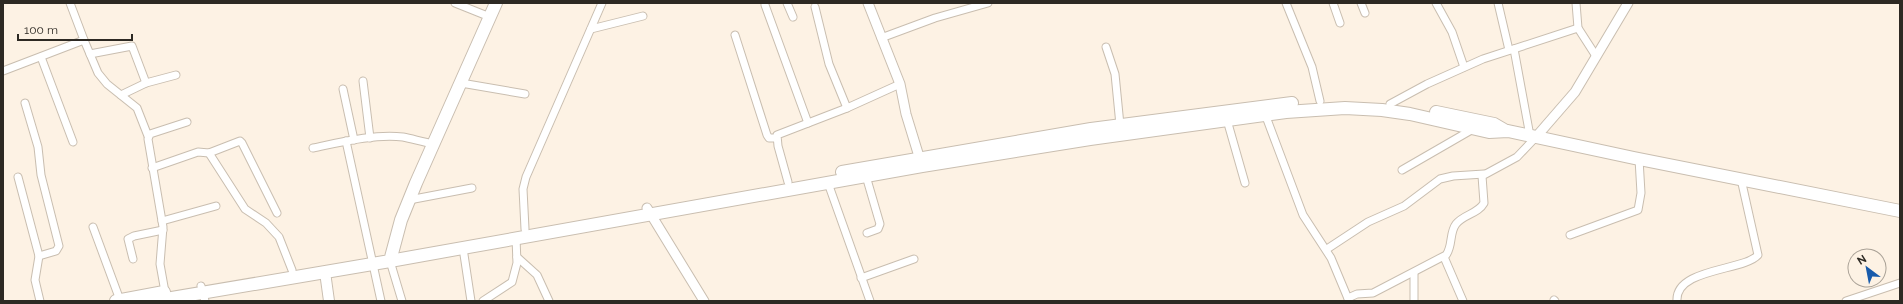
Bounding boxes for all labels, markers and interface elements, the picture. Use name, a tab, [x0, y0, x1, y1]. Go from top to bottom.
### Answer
scale bar	[18, 16, 132, 42]
text: 100 m	[24, 23, 58, 37]
north arrow	[1847, 248, 1887, 288]
text: N	[1855, 252, 1869, 268]

